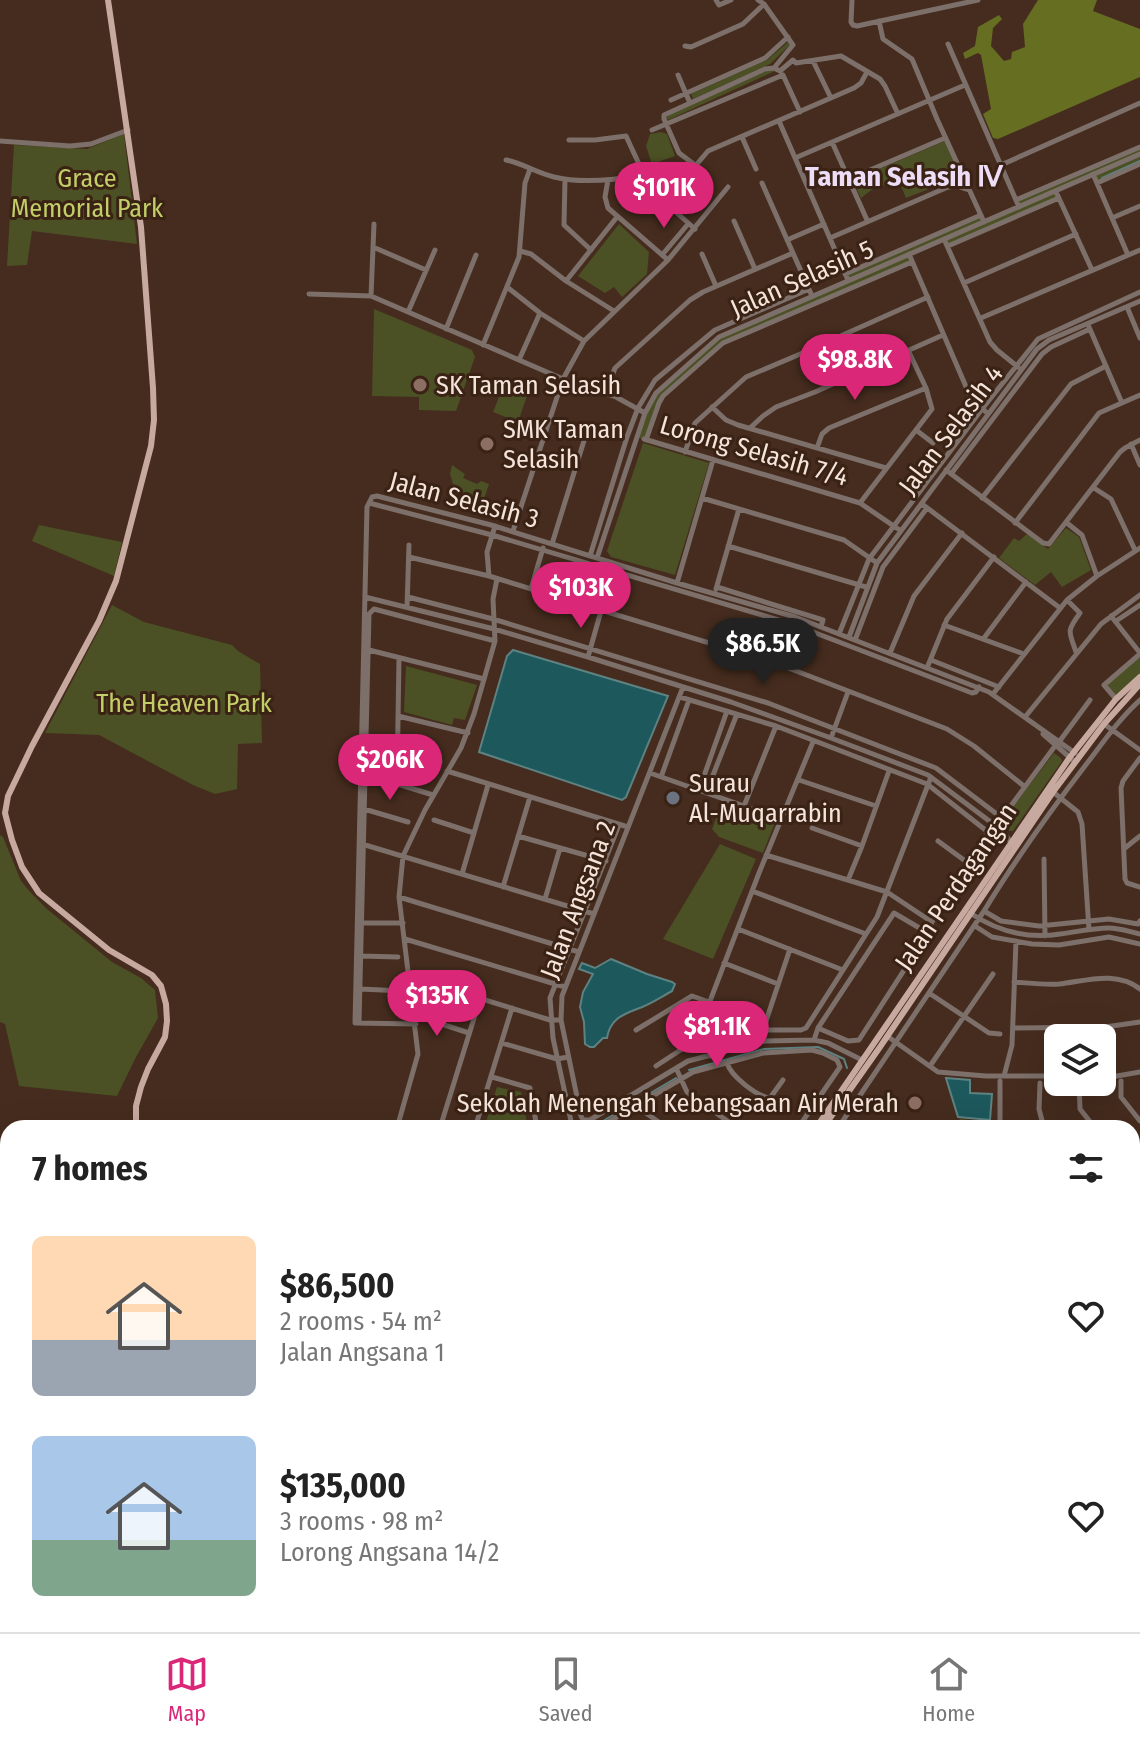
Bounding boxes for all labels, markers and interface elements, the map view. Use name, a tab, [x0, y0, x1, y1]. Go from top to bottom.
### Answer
district label: Taman Selasih Ⅳ	[805, 160, 1004, 193]
pin: $101K	[608, 162, 720, 230]
park label: Grace Memorial Park	[11, 163, 164, 224]
text: $101K	[633, 172, 695, 203]
street label: Jalan Selasih 5	[726, 234, 878, 324]
pin: $98.8K	[790, 334, 920, 402]
text: $98.8K	[818, 344, 892, 375]
street label: Jalan Selasih 4	[892, 359, 1010, 501]
place label: SK Taman Selasih	[436, 370, 621, 401]
marker: SK Taman Selasih	[411, 376, 429, 394]
street label: Lorong Selasih 7/4	[656, 409, 852, 493]
place label: SMK Taman Selasih	[503, 414, 624, 475]
marker: SMK Taman Selasih	[478, 435, 496, 453]
street label: Jalan Selasih 3	[386, 465, 542, 535]
pin: $103K	[525, 562, 637, 630]
text: $103K	[549, 572, 613, 603]
pin: $86.5K	[698, 618, 828, 686]
text: $86.5K	[726, 628, 800, 659]
park label: The Heaven Park	[96, 688, 273, 719]
pin: $206K	[334, 734, 446, 802]
text: $206K	[356, 744, 424, 775]
place label: Surau Al-Muqarrabin	[689, 768, 842, 829]
marker: Surau Al-Muqarrabin	[664, 789, 682, 807]
street label: Jalan Perdagangan	[888, 797, 1024, 977]
street label: Jalan Angsana 2	[534, 817, 622, 983]
pin: $135K	[381, 970, 493, 1038]
text: $135K	[405, 980, 469, 1011]
pin: $81.1K	[652, 1001, 782, 1069]
text: $81.1K	[684, 1011, 750, 1042]
map controls	[1044, 1024, 1116, 1096]
button: layers	[1044, 1024, 1116, 1096]
place label: Sekolah Menengah Kebangsaan Air Merah	[457, 1088, 899, 1119]
marker: Sekolah Menengah Kebangsaan Air Merah	[906, 1094, 924, 1112]
icon: filters	[1064, 1146, 1108, 1190]
text: 7 homes	[32, 1148, 148, 1189]
text: $86,500	[280, 1265, 395, 1306]
icon: home	[96, 1268, 192, 1364]
icon: heart	[1064, 1294, 1108, 1338]
text: 2 rooms · 54 m²	[280, 1306, 442, 1337]
text: Jalan Angsana 1	[280, 1337, 445, 1368]
text: $135,000	[280, 1465, 406, 1506]
icon: home	[96, 1468, 192, 1564]
icon: heart	[1064, 1494, 1108, 1538]
text: 3 rooms · 98 m²	[280, 1506, 443, 1537]
text: Lorong Angsana 14/2	[280, 1537, 499, 1568]
tab: Map	[165, 1652, 209, 1727]
tab: Saved	[539, 1652, 593, 1727]
tab: Home	[922, 1652, 975, 1727]

